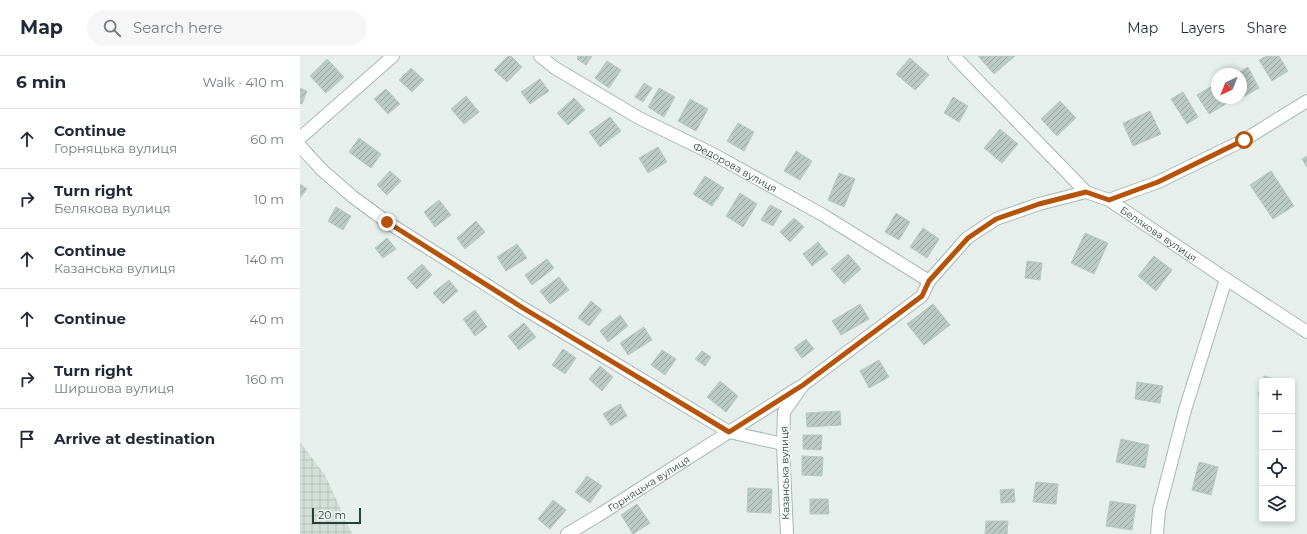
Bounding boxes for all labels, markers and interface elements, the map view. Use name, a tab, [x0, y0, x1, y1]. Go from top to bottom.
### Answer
search box	[87, 10, 367, 46]
text: Map	[20, 16, 63, 39]
icon: search	[101, 17, 123, 39]
text: Search here	[133, 18, 222, 37]
text: Map	[1127, 19, 1158, 37]
text: Layers	[1180, 19, 1225, 37]
text: Share	[1247, 19, 1287, 37]
north arrow	[1211, 68, 1247, 104]
text: 6 min	[16, 72, 66, 92]
text: Walk · 410 m	[202, 74, 284, 90]
text: Continue	[54, 121, 126, 140]
icon: ahead	[16, 128, 38, 150]
text: 60 m	[250, 131, 284, 147]
route start	[1235, 131, 1253, 149]
street label: Федорова вулиця	[691, 139, 780, 195]
text: Горняцька вулиця	[54, 140, 177, 156]
text: Turn right	[54, 181, 133, 200]
icon: right	[16, 188, 38, 210]
text: 10 m	[254, 191, 284, 207]
text: Белякова вулиця	[54, 200, 171, 216]
street label: Белякова вулиця	[1118, 203, 1200, 264]
route end	[378, 213, 396, 231]
text: Continue	[54, 241, 126, 260]
icon: ahead	[16, 248, 38, 270]
text: 140 m	[245, 251, 284, 267]
text: Казанська вулиця	[54, 260, 176, 276]
icon: ahead	[16, 308, 38, 330]
text: Continue	[54, 309, 126, 328]
text: 40 m	[250, 311, 284, 327]
text: Turn right	[54, 361, 133, 380]
icon: right	[16, 368, 38, 390]
text: 160 m	[246, 371, 284, 387]
map controls	[1259, 378, 1295, 522]
button: +	[1259, 378, 1295, 414]
text: Ширшова вулиця	[54, 380, 174, 396]
button: −	[1259, 414, 1295, 450]
street label: Казанська вулиця	[778, 426, 792, 520]
icon: arrive	[16, 428, 38, 450]
text: Arrive at destination	[54, 429, 215, 448]
button: locate	[1259, 450, 1295, 486]
street label: Горняцька вулиця	[605, 452, 692, 514]
button: layers	[1259, 486, 1295, 522]
scale bar	[312, 506, 361, 525]
text: 20 m	[318, 508, 346, 522]

